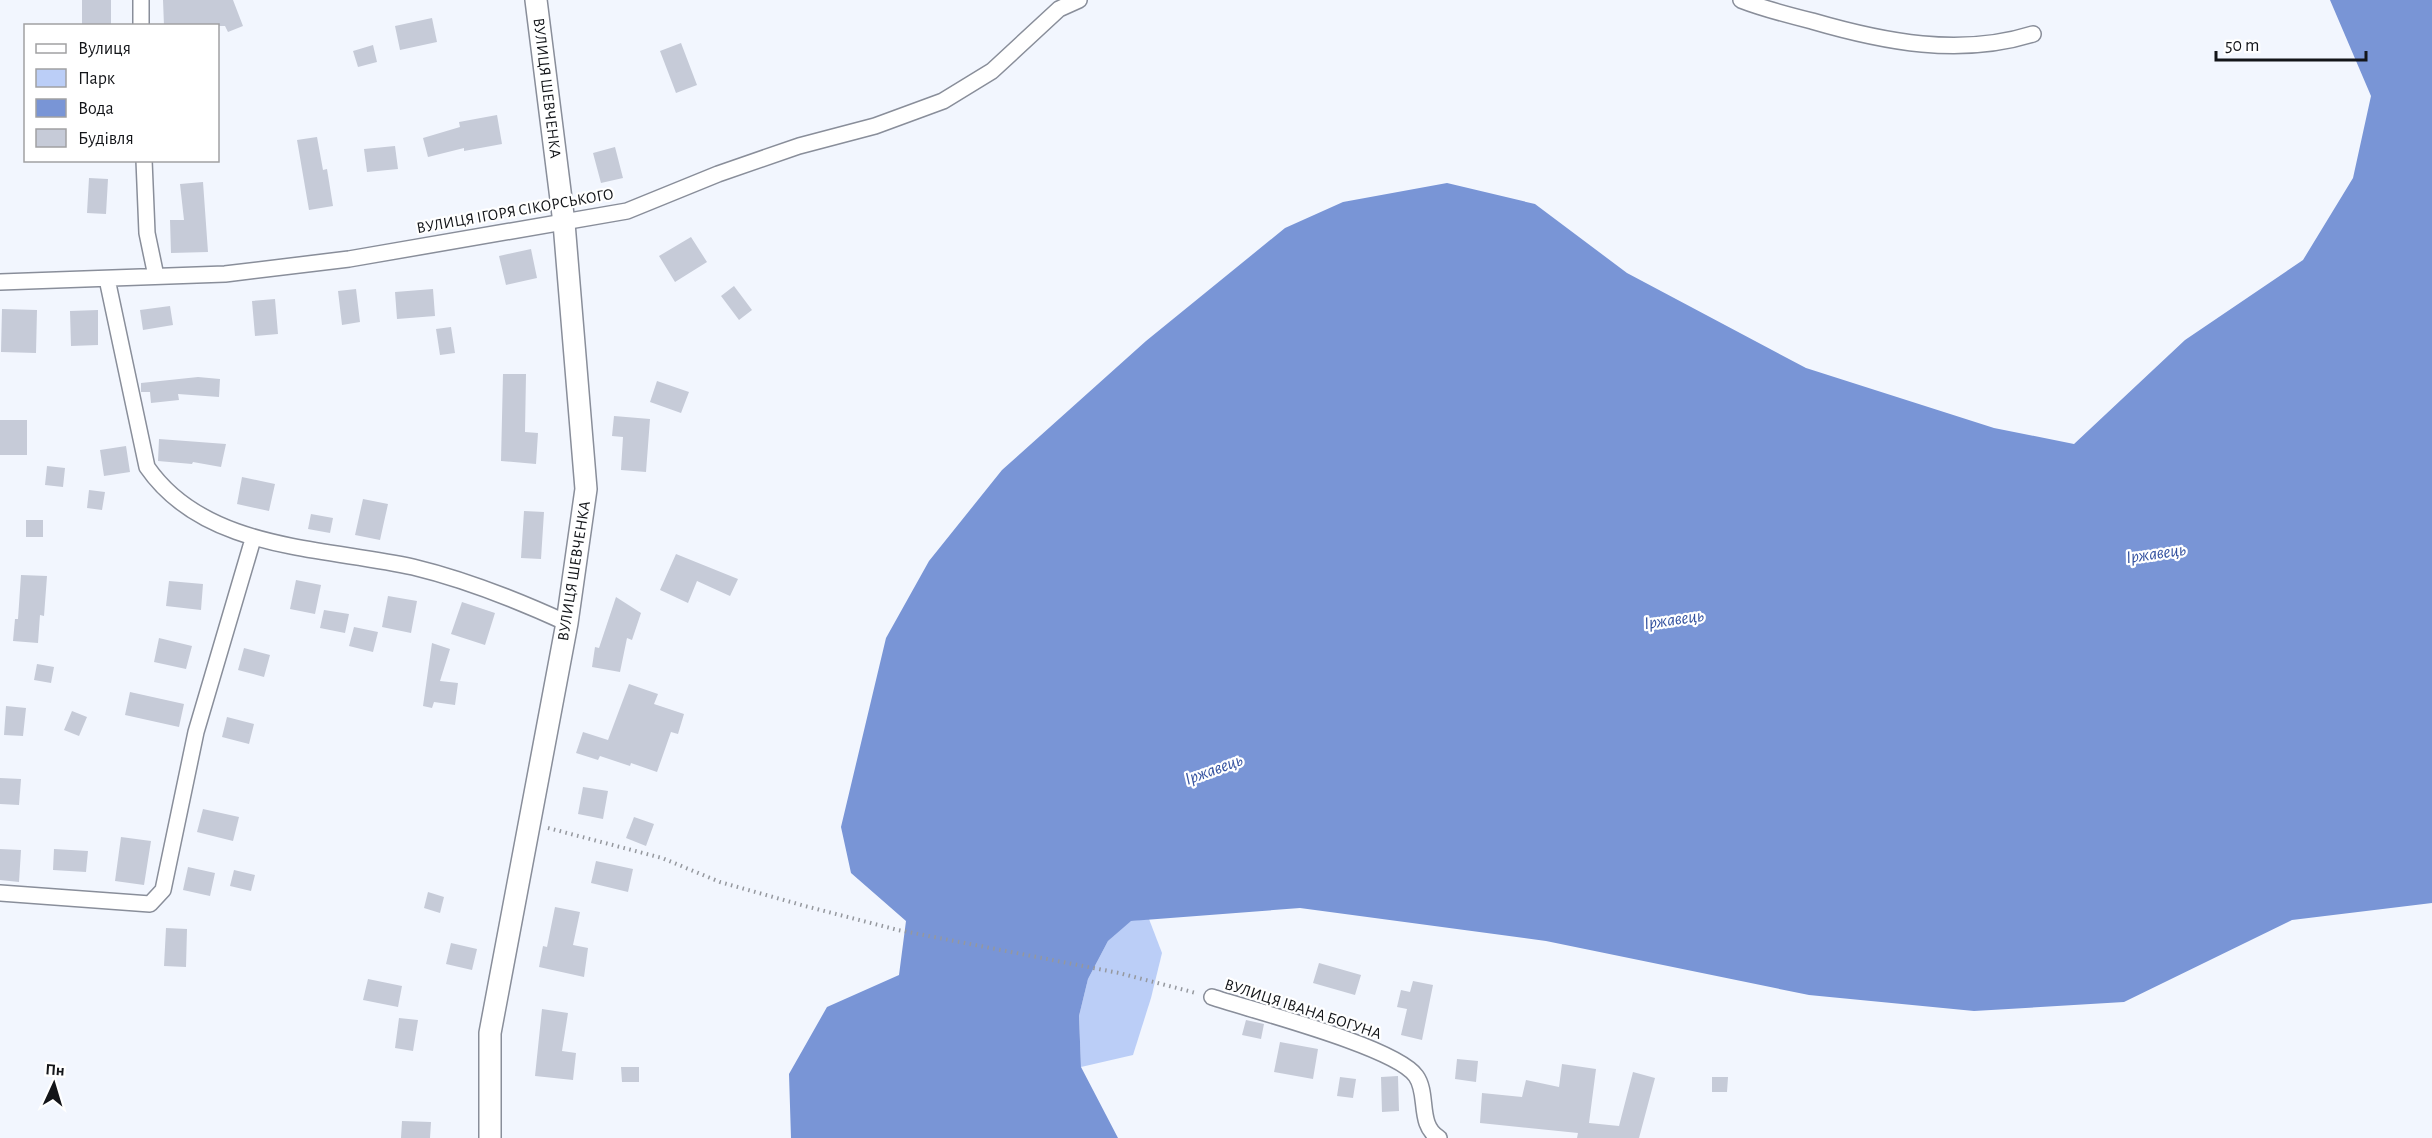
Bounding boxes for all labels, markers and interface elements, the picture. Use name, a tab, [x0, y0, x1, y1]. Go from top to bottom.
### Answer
street label: ВУЛИЦЯ ШЕВЧЕНКА	[530, 17, 564, 160]
legend	[24, 24, 219, 162]
scale bar	[2216, 24, 2366, 62]
text: 50 m	[2225, 37, 2259, 55]
text: Вулиця	[78, 40, 131, 58]
text: Парк	[78, 70, 116, 88]
text: Вода	[78, 100, 114, 118]
text: Будівля	[78, 130, 134, 148]
street label: ВУЛИЦЯ ІГОРЯ СІКОРСЬКОГО	[415, 186, 615, 236]
street label: ВУЛИЦЯ ШЕВЧЕНКА	[555, 499, 593, 642]
water label: Іржавець	[2125, 541, 2187, 567]
water label: Іржавець	[1643, 607, 1705, 633]
water label: Іржавець	[1183, 751, 1245, 789]
street label: ВУЛИЦЯ ІВАНА БОГУНА	[1222, 976, 1384, 1042]
north arrow	[24, 1054, 84, 1114]
text: Пн	[45, 1061, 65, 1079]

